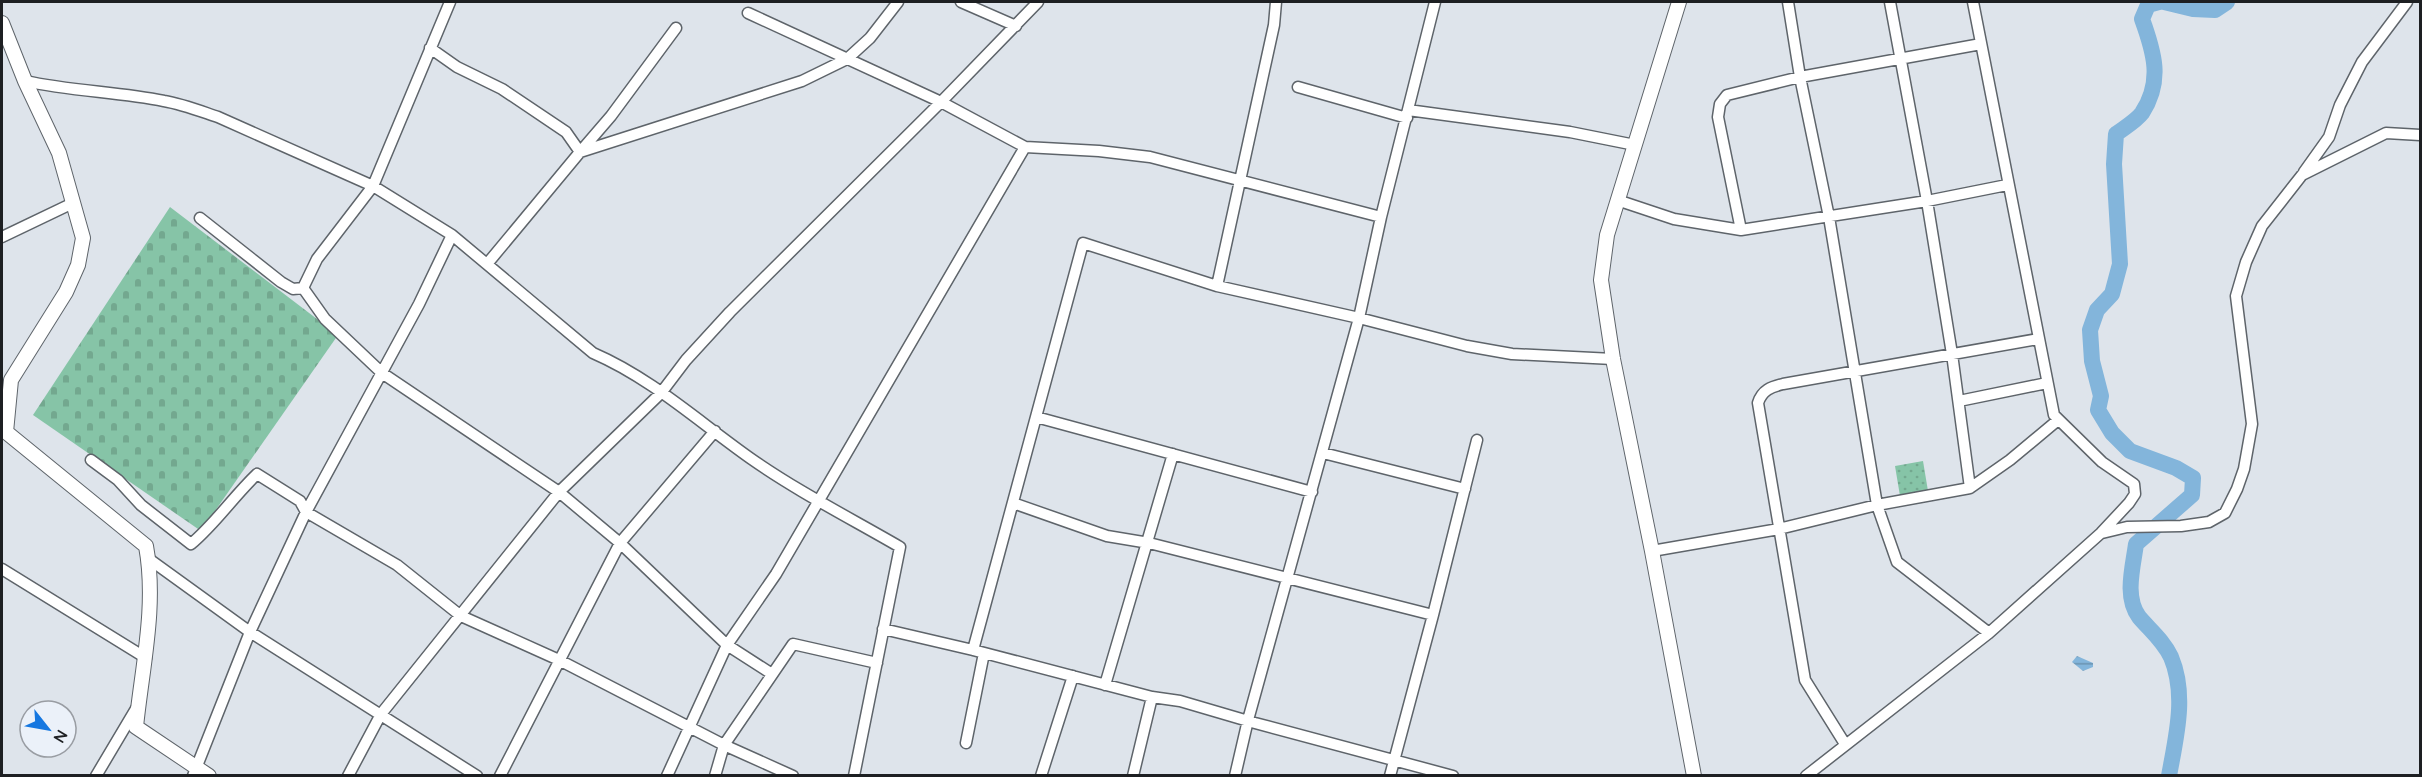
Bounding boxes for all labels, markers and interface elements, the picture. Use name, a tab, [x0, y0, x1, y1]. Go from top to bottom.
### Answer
north arrow	[18, 699, 78, 759]
text: N	[49, 727, 72, 747]

